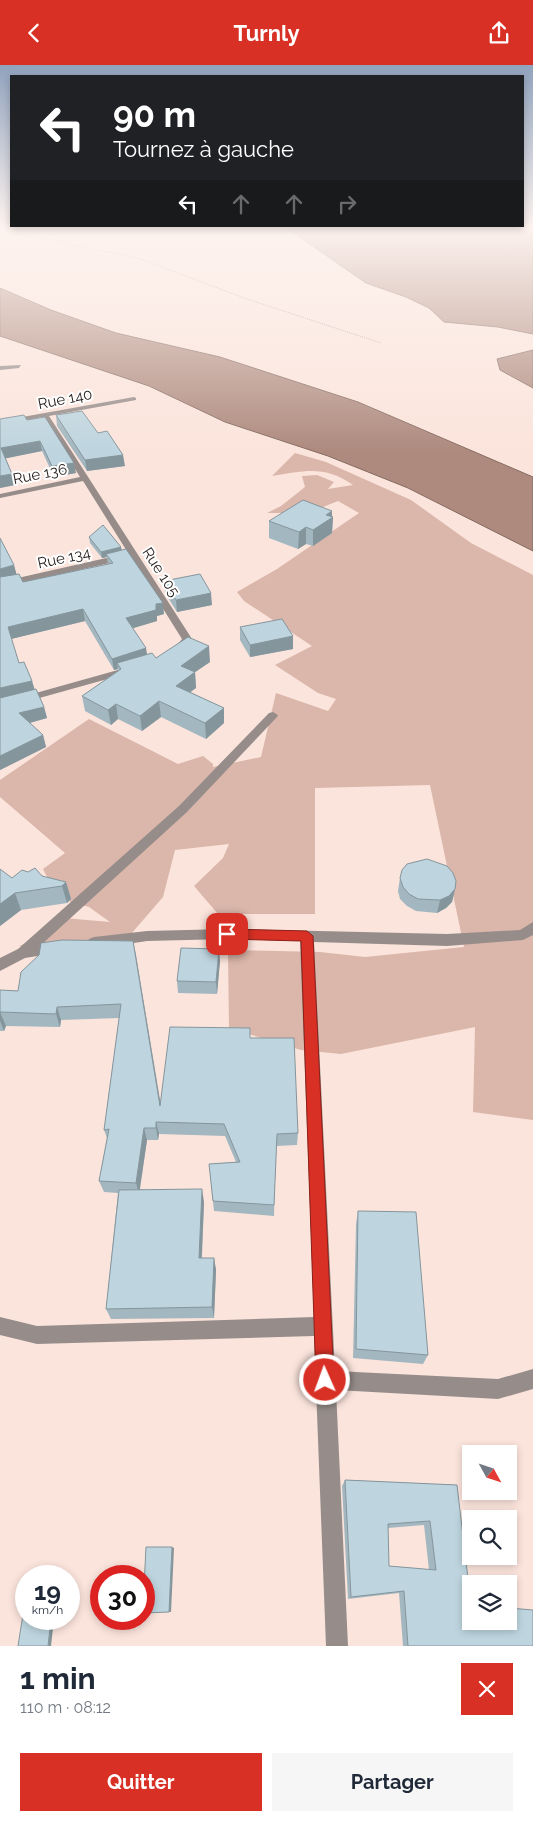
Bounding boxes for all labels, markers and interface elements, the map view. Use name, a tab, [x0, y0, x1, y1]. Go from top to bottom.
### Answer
icon: back	[20, 19, 48, 47]
icon: share	[485, 19, 513, 47]
text: Turnly	[233, 20, 300, 46]
text: 90 m	[113, 94, 196, 135]
icon: left	[30, 95, 95, 160]
text: Tournez à gauche	[113, 136, 294, 162]
icon: left	[174, 190, 202, 218]
icon: ahead	[227, 190, 255, 218]
icon: ahead	[280, 190, 308, 218]
icon: right	[333, 190, 361, 218]
street label: Rue 140	[36, 385, 94, 413]
street label: Rue 136	[11, 460, 69, 488]
street label: Rue 134	[36, 544, 92, 572]
street label: Rue 105	[138, 544, 184, 600]
pin	[206, 913, 248, 955]
icon: arrive	[213, 920, 241, 948]
position arrow	[298, 1353, 350, 1405]
north arrow	[462, 1445, 518, 1500]
map controls	[462, 1445, 517, 1630]
button: search	[462, 1510, 517, 1565]
speed limit sign: 30	[90, 1565, 155, 1630]
button: layers	[462, 1575, 517, 1630]
text: 19	[34, 1576, 61, 1606]
text: km/h	[32, 1603, 63, 1617]
text: 1 min	[20, 1661, 96, 1696]
button: close	[461, 1663, 513, 1715]
text: 110 m · 08:12	[20, 1698, 111, 1717]
button: Quitter	[20, 1753, 262, 1811]
button: Partager	[272, 1753, 513, 1811]

